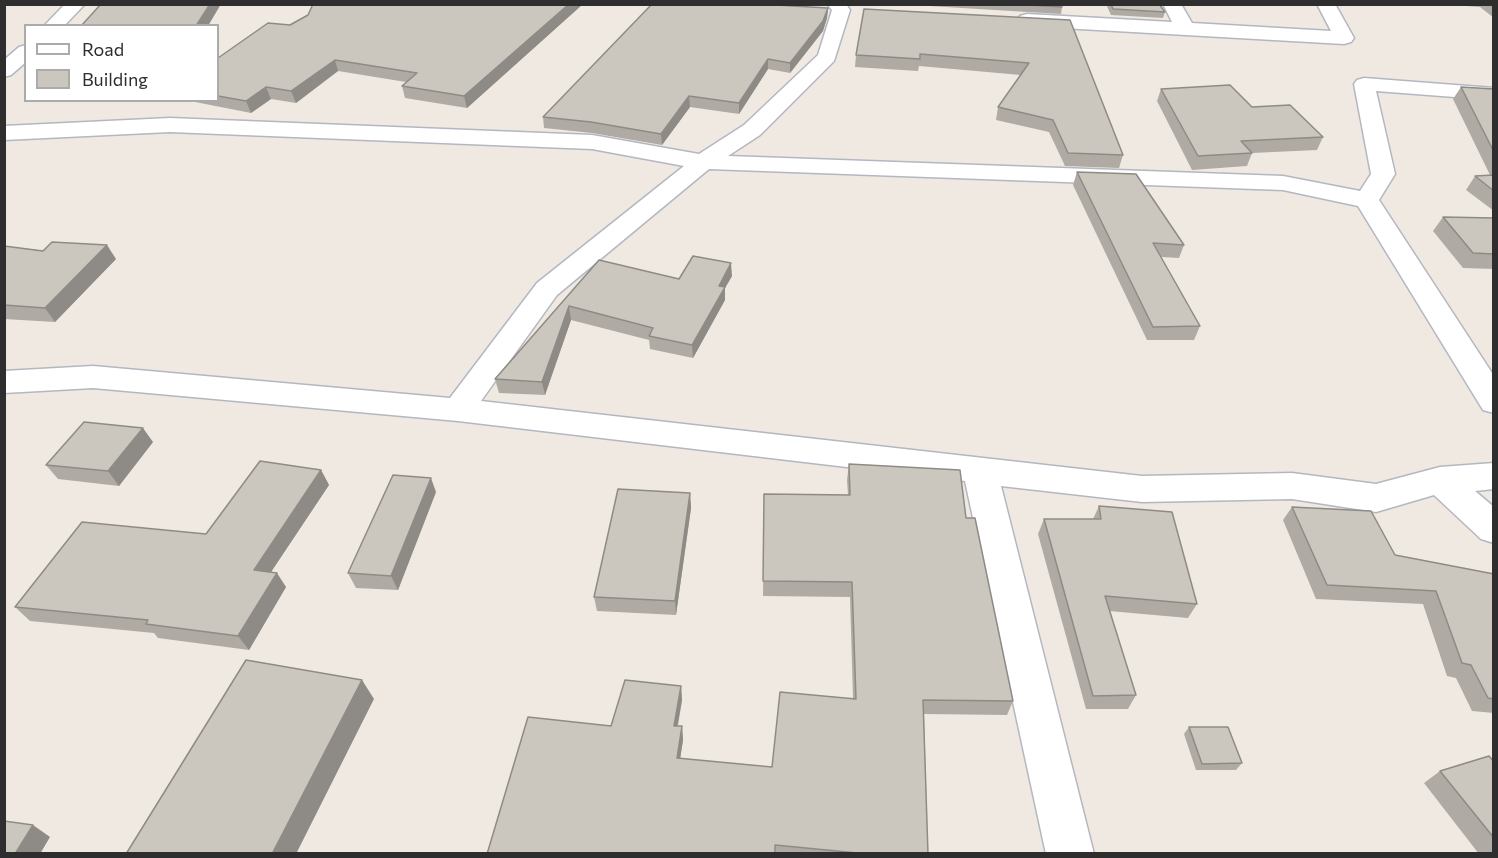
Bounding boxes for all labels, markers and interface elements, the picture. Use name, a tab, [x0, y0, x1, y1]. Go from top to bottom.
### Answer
legend	[24, 24, 219, 102]
text: Road	[82, 38, 124, 60]
text: Building	[82, 68, 148, 90]

